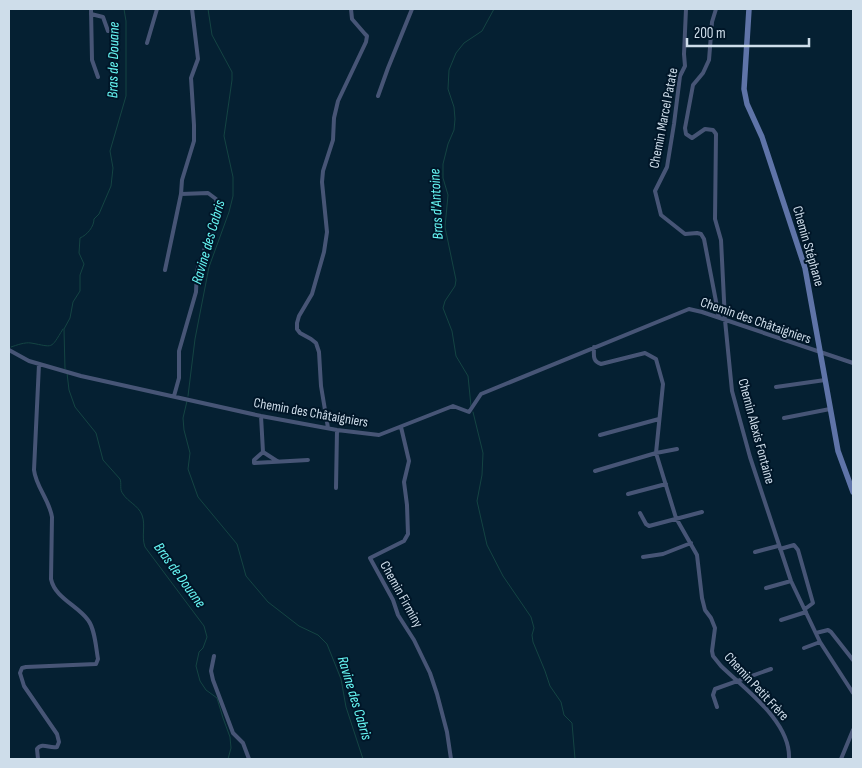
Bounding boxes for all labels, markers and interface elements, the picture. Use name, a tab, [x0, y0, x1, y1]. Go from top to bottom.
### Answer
scale bar	[687, 15, 810, 47]
water label: Bras de Douane	[103, 22, 124, 98]
text: 200 m	[694, 24, 726, 43]
street label: Chemin Marcel Patate	[645, 66, 682, 170]
water label: Bras d'Antoine	[425, 168, 448, 240]
water label: Ravine des Cabris	[187, 197, 230, 286]
street label: Chemin Stéphane	[789, 204, 828, 288]
street label: Chemin des Châtaigniers	[698, 294, 813, 347]
street label: Chemin Alexis Fontaine	[734, 377, 779, 486]
street label: Chemin des Châtaigniers	[252, 394, 369, 431]
water label: Bras de Douane	[149, 539, 210, 612]
street label: Chemin Firminy	[376, 558, 427, 631]
street label: Chemin Petit Frère	[721, 649, 793, 724]
water label: Ravine des Cabris	[333, 654, 376, 743]

